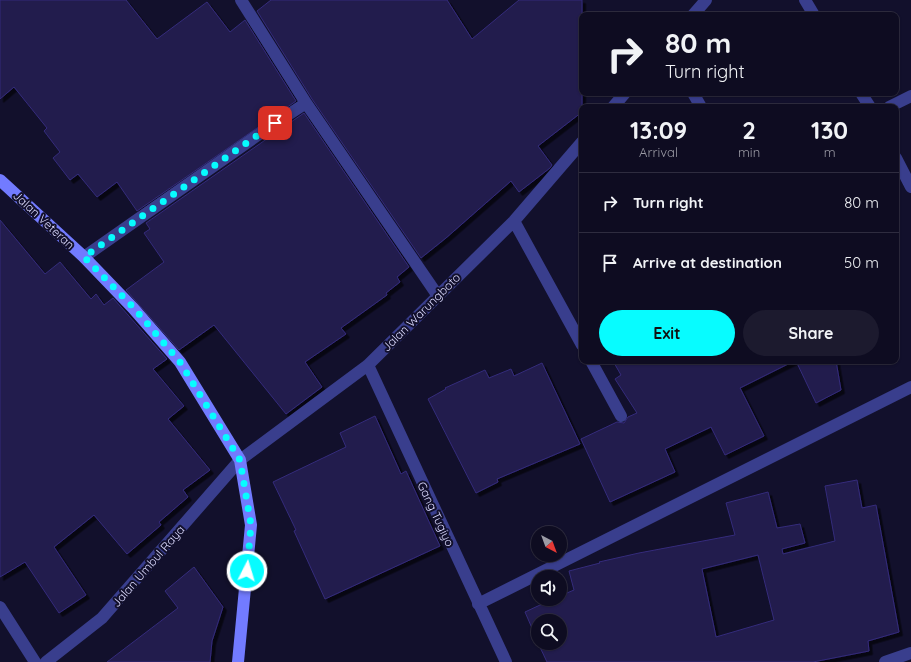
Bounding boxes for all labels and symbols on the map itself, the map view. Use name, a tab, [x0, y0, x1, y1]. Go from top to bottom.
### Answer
pin	[258, 106, 292, 140]
street label: Jalan Veteran	[10, 188, 78, 252]
street label: Jalan Warungboto	[379, 270, 463, 354]
street label: Gang Tugiyo	[414, 479, 458, 549]
street label: Jalan Umbul Raya	[108, 522, 188, 610]
north arrow	[531, 526, 567, 562]
position arrow	[226, 550, 268, 592]

